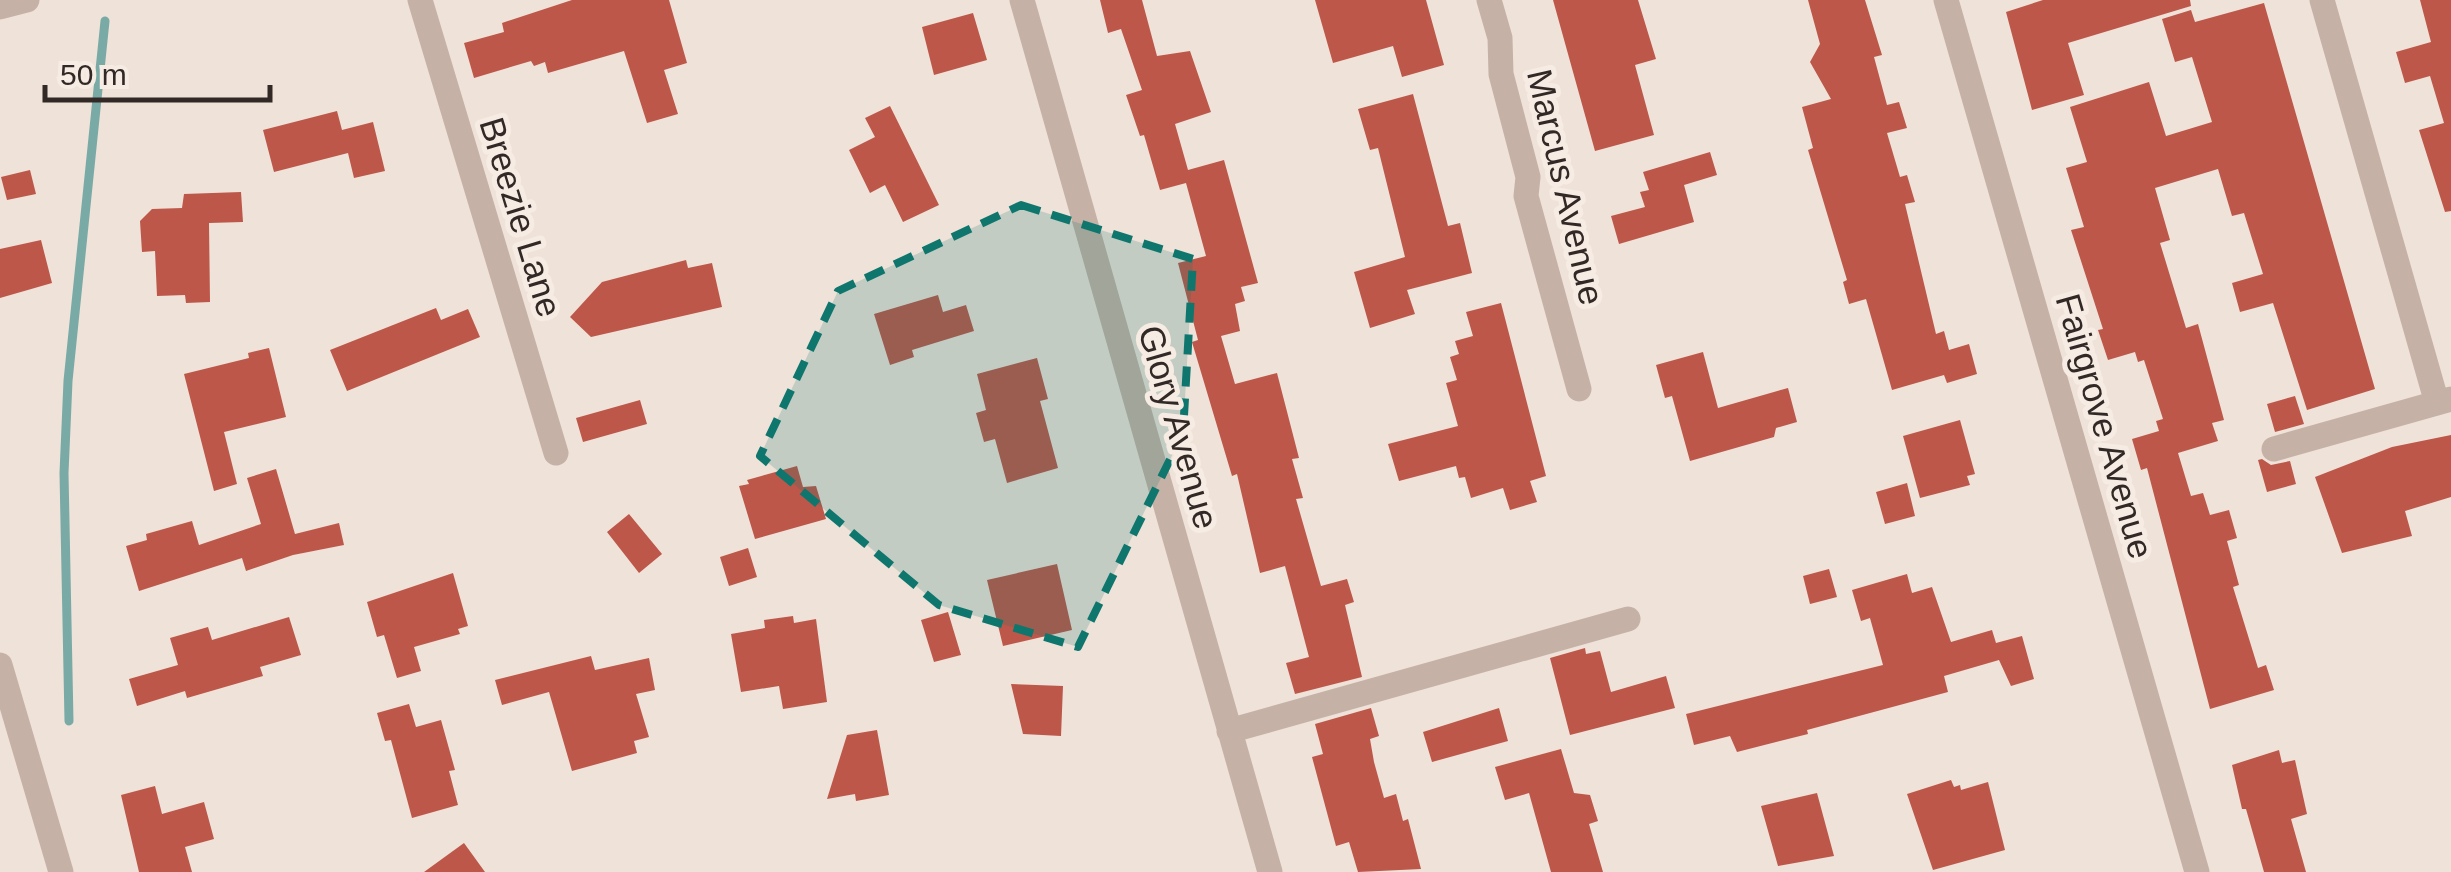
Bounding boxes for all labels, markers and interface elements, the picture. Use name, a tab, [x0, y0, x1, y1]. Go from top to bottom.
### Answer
scale bar	[45, 40, 270, 102]
text: 50 m	[60, 58, 127, 91]
street label: Marcus Avenue	[1520, 65, 1612, 309]
street label: Breezie Lane	[472, 113, 570, 321]
street label: Fairgrove Avenue	[2049, 289, 2161, 563]
street label: Glory Avenue	[1131, 321, 1227, 533]

